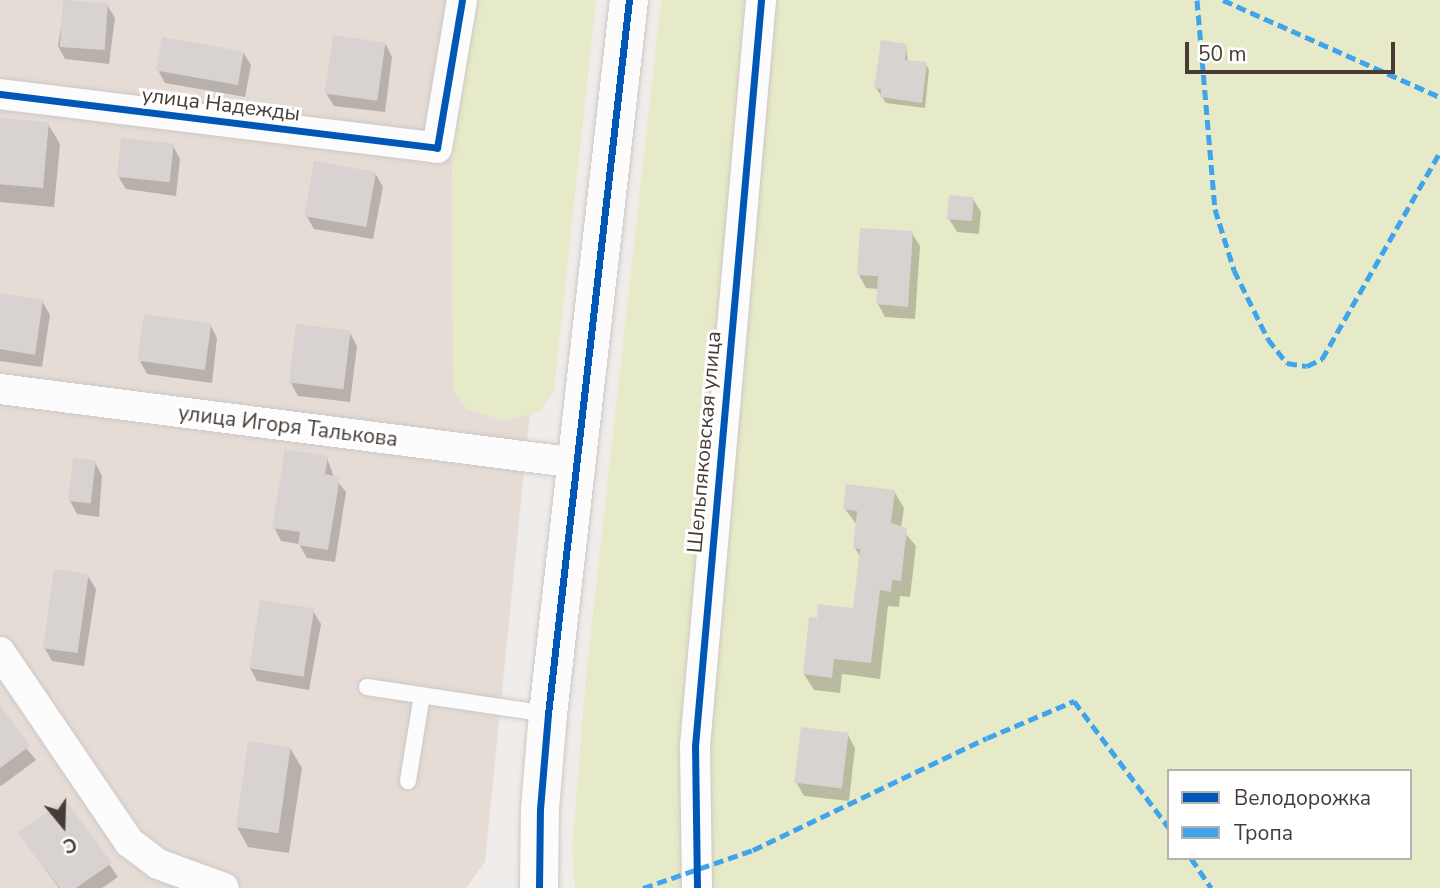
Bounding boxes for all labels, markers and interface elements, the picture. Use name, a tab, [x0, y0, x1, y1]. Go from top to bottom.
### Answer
scale bar	[1188, 28, 1398, 72]
text: 50 m	[1198, 40, 1247, 68]
street label: улица Надежды	[140, 82, 302, 126]
street label: Шельпяковская улица	[682, 330, 726, 554]
street label: улица Игоря Талькова	[177, 400, 399, 452]
legend	[1167, 769, 1412, 860]
text: Велодорожка	[1234, 784, 1371, 812]
north arrow	[28, 790, 98, 860]
text: Тропа	[1234, 819, 1293, 847]
text: С	[60, 830, 80, 859]

